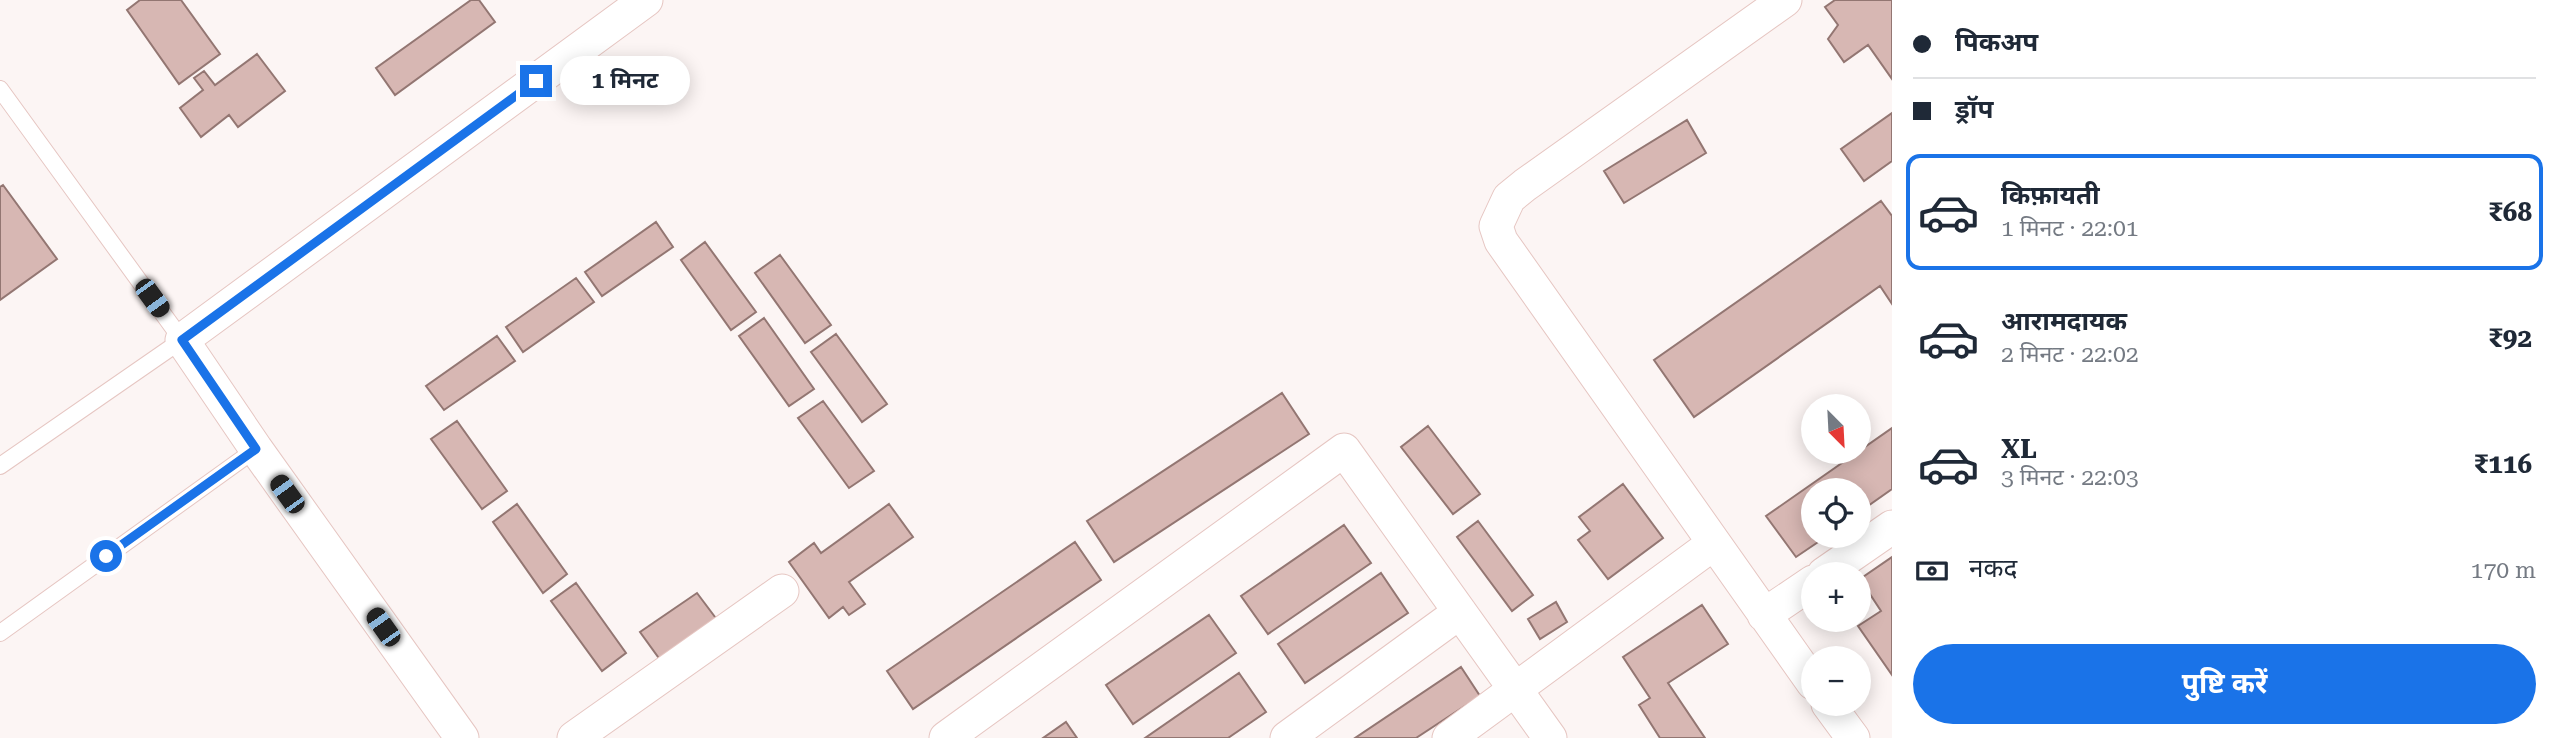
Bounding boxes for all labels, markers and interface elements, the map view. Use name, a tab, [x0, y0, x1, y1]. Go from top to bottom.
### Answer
text: पिकअप	[1955, 27, 2038, 57]
callout: 1 मिनट	[560, 56, 690, 106]
route end	[520, 65, 552, 97]
text: 1 मिनट	[592, 67, 658, 94]
text: ड्रॉप	[1955, 94, 1993, 124]
text: किफ़ायती	[2001, 180, 2100, 210]
icon: car	[1917, 181, 1980, 244]
text: ₹68	[2488, 197, 2532, 227]
text: 1 मिनट · 22:01	[2001, 215, 2139, 242]
car	[132, 275, 173, 321]
text: आरामदायक	[2001, 306, 2127, 336]
icon: car	[1917, 307, 1980, 370]
text: ₹92	[2488, 323, 2532, 353]
text: 2 मिनट · 22:02	[2001, 341, 2139, 368]
north arrow	[1801, 394, 1871, 464]
map controls	[1801, 394, 1871, 716]
icon: car	[1917, 433, 1980, 496]
text: XL	[2001, 434, 2037, 464]
text: ₹116	[2474, 449, 2532, 479]
text: 3 मिनट · 22:03	[2001, 464, 2139, 491]
car	[267, 471, 308, 517]
button: locate	[1801, 478, 1871, 548]
route start	[90, 540, 122, 572]
icon: cash	[1913, 552, 1951, 590]
text: नकद	[1969, 553, 2017, 583]
text: 170 m	[2471, 557, 2536, 584]
button: +	[1801, 562, 1871, 632]
car	[363, 604, 404, 650]
button: पुष्टि करें	[1913, 644, 2536, 724]
button: −	[1801, 646, 1871, 716]

